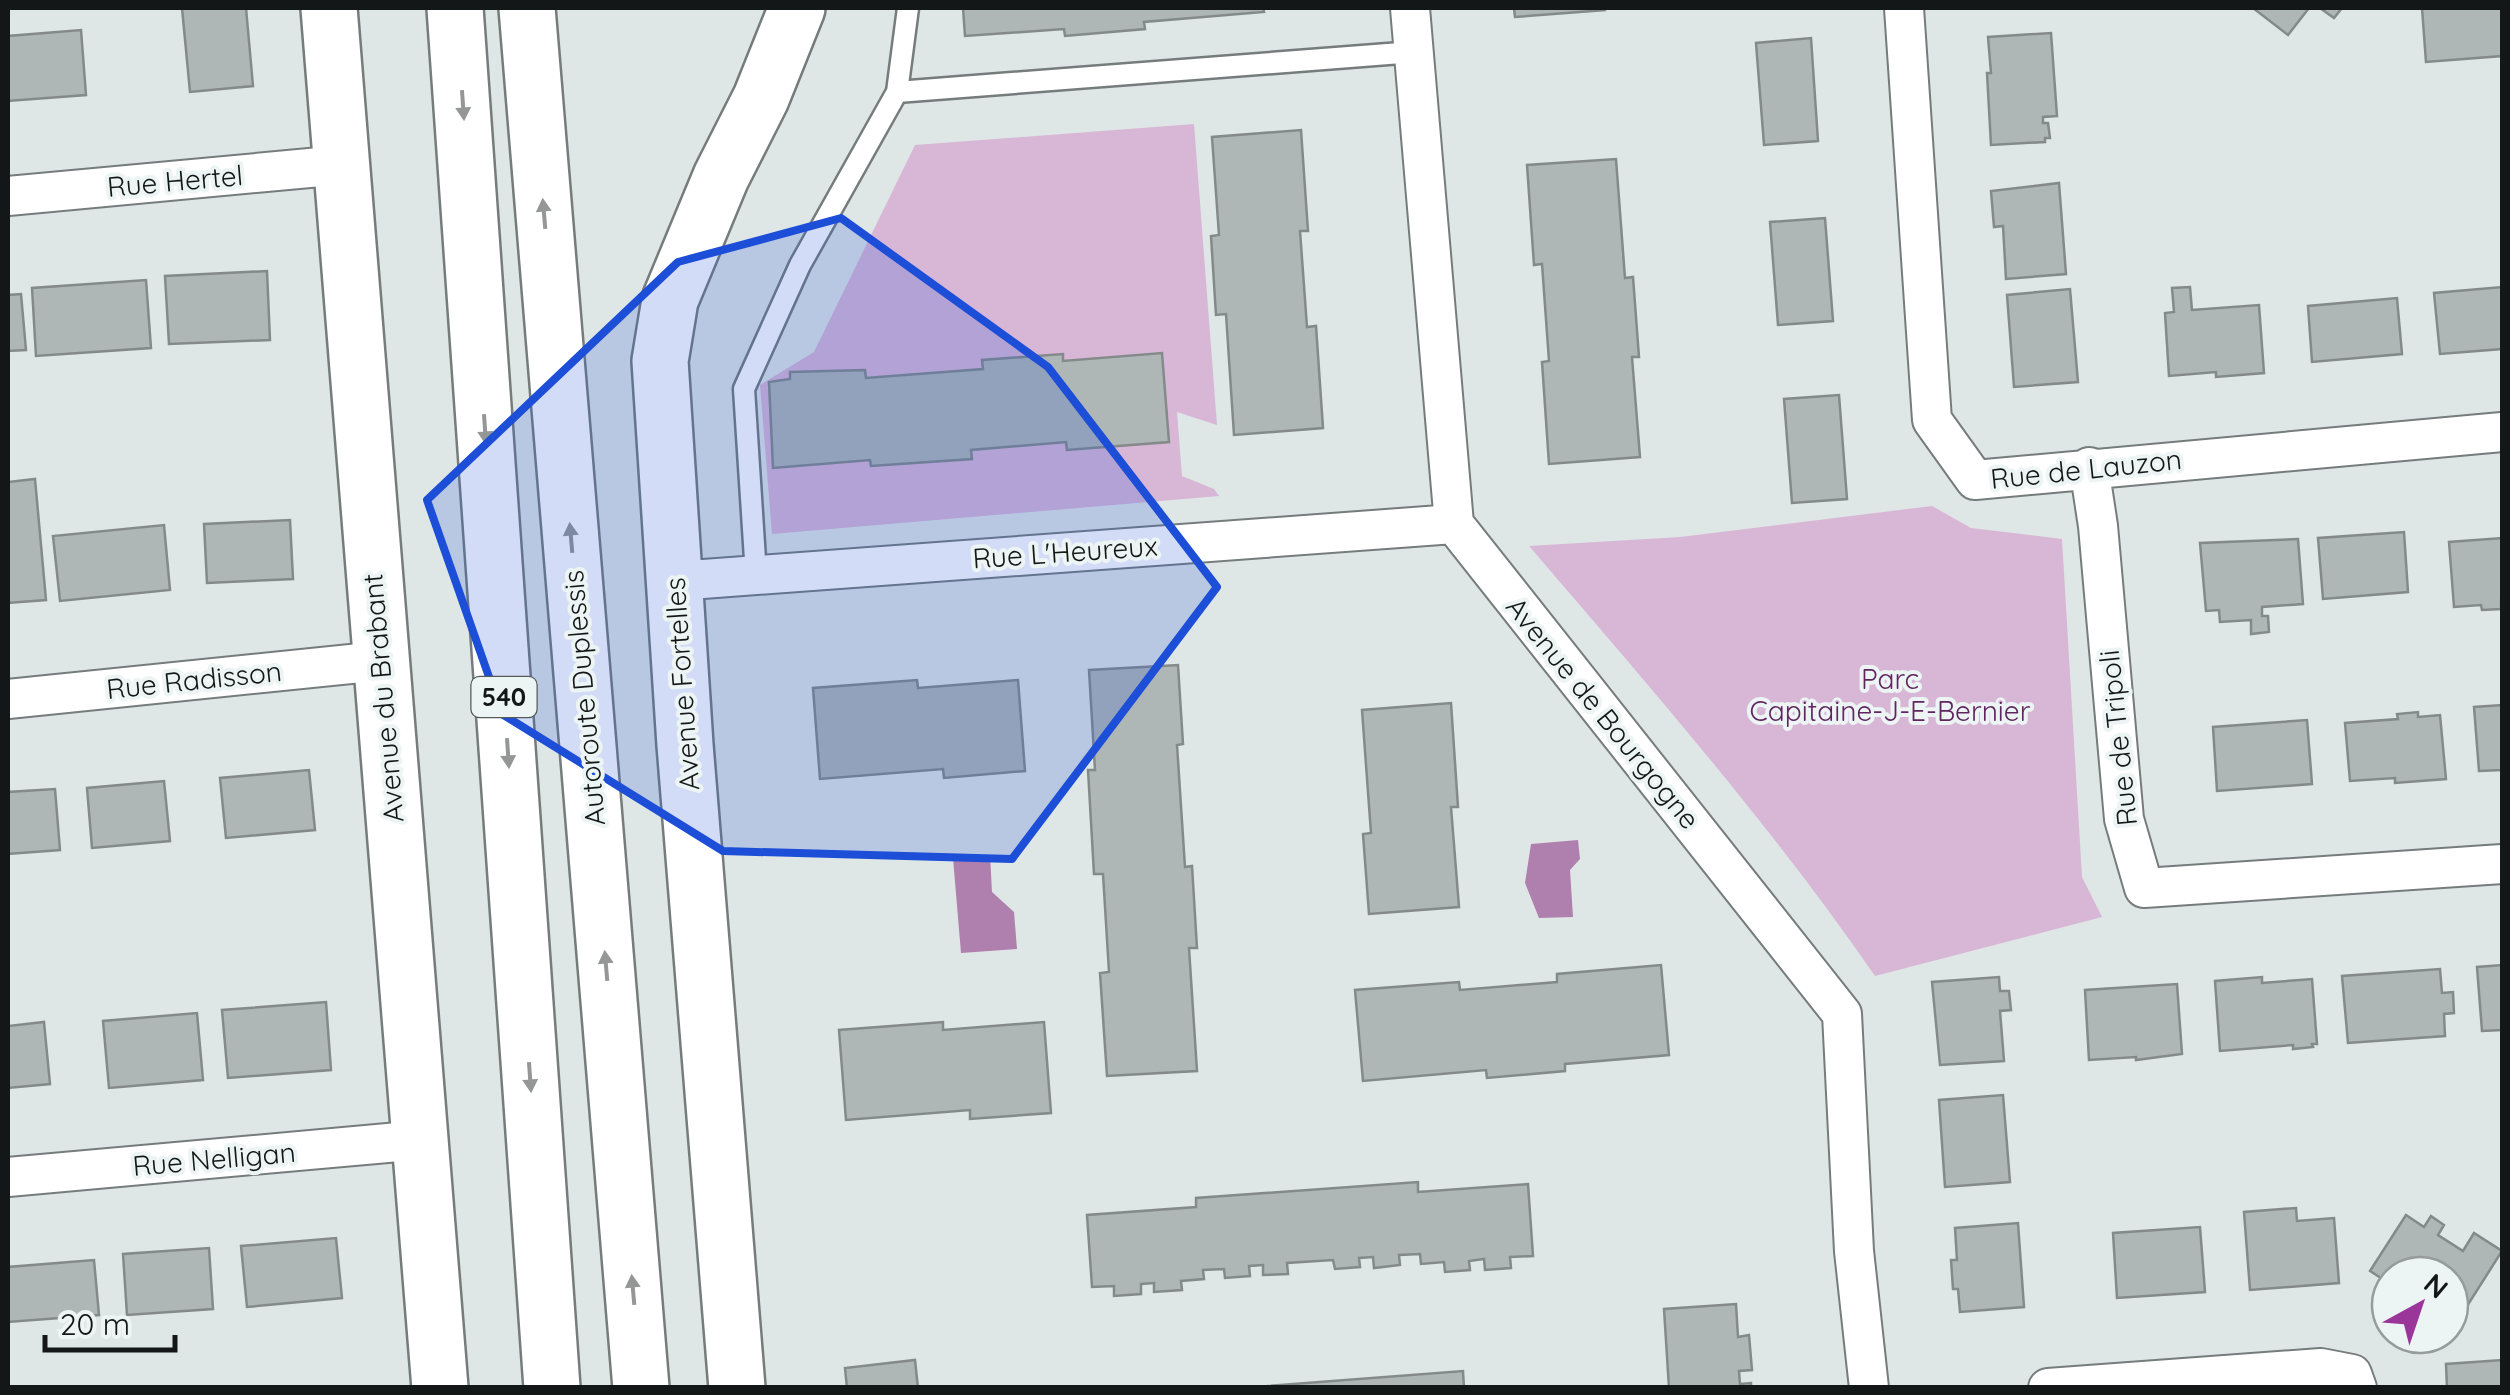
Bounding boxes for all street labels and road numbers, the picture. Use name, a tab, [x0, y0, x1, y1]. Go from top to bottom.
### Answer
street label: Rue Hertel	[106, 157, 244, 204]
street label: Rue de Lauzon	[1989, 441, 2183, 496]
street label: Rue L'Heureux	[971, 528, 1159, 575]
street label: Autoroute Duplessis	[555, 569, 612, 827]
street label: Avenue du Brabant	[354, 572, 411, 824]
street label: Avenue Fortelles	[657, 576, 706, 792]
street label: Avenue de Bourgogne	[1499, 590, 1708, 836]
street label: Rue de Tripoli	[2091, 648, 2144, 828]
street label: Rue Radisson	[105, 653, 283, 706]
road number: 540	[472, 677, 536, 717]
street label: Rue Nelligan	[131, 1134, 297, 1183]

